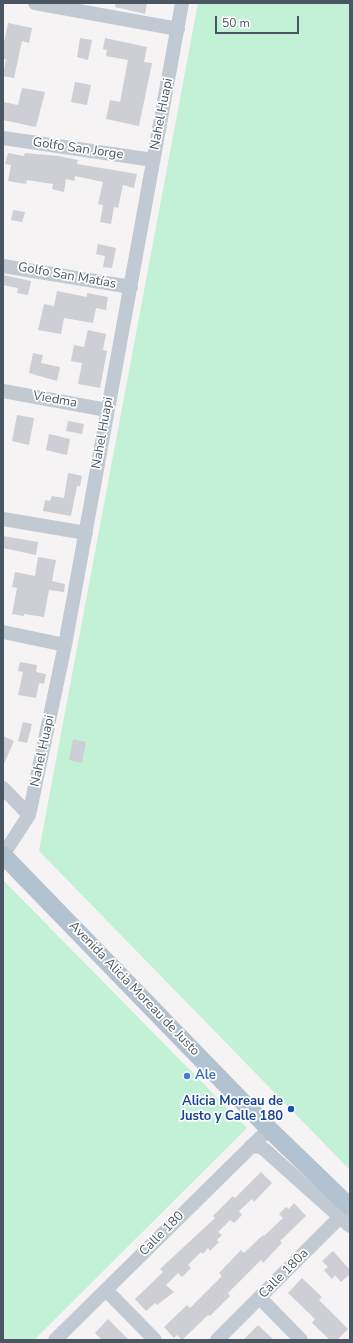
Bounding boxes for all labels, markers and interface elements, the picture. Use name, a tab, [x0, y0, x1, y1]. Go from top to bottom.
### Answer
scale bar	[217, 8, 301, 34]
text: 50 m	[222, 15, 250, 31]
street label: Nahel Huapi	[147, 77, 177, 151]
street label: Golfo San Jorge	[32, 135, 124, 163]
street label: Golfo San Matías	[17, 260, 117, 292]
street label: Viedma	[32, 388, 78, 412]
street label: Nahel Huapi	[89, 396, 117, 470]
street label: Nahel Huapi	[28, 714, 58, 788]
street label: Avenida Alicia Moreau de Justo	[66, 918, 202, 1060]
place label: Ale	[195, 1068, 216, 1084]
marker: Ale	[182, 1071, 192, 1081]
place label: Alicia Moreau de Justo y Calle 180	[180, 1094, 283, 1125]
marker: Alicia Moreau de Justo y Calle 180	[286, 1104, 296, 1114]
street label: Calle 180	[136, 1208, 188, 1260]
street label: Calle 180a	[256, 1246, 312, 1302]

